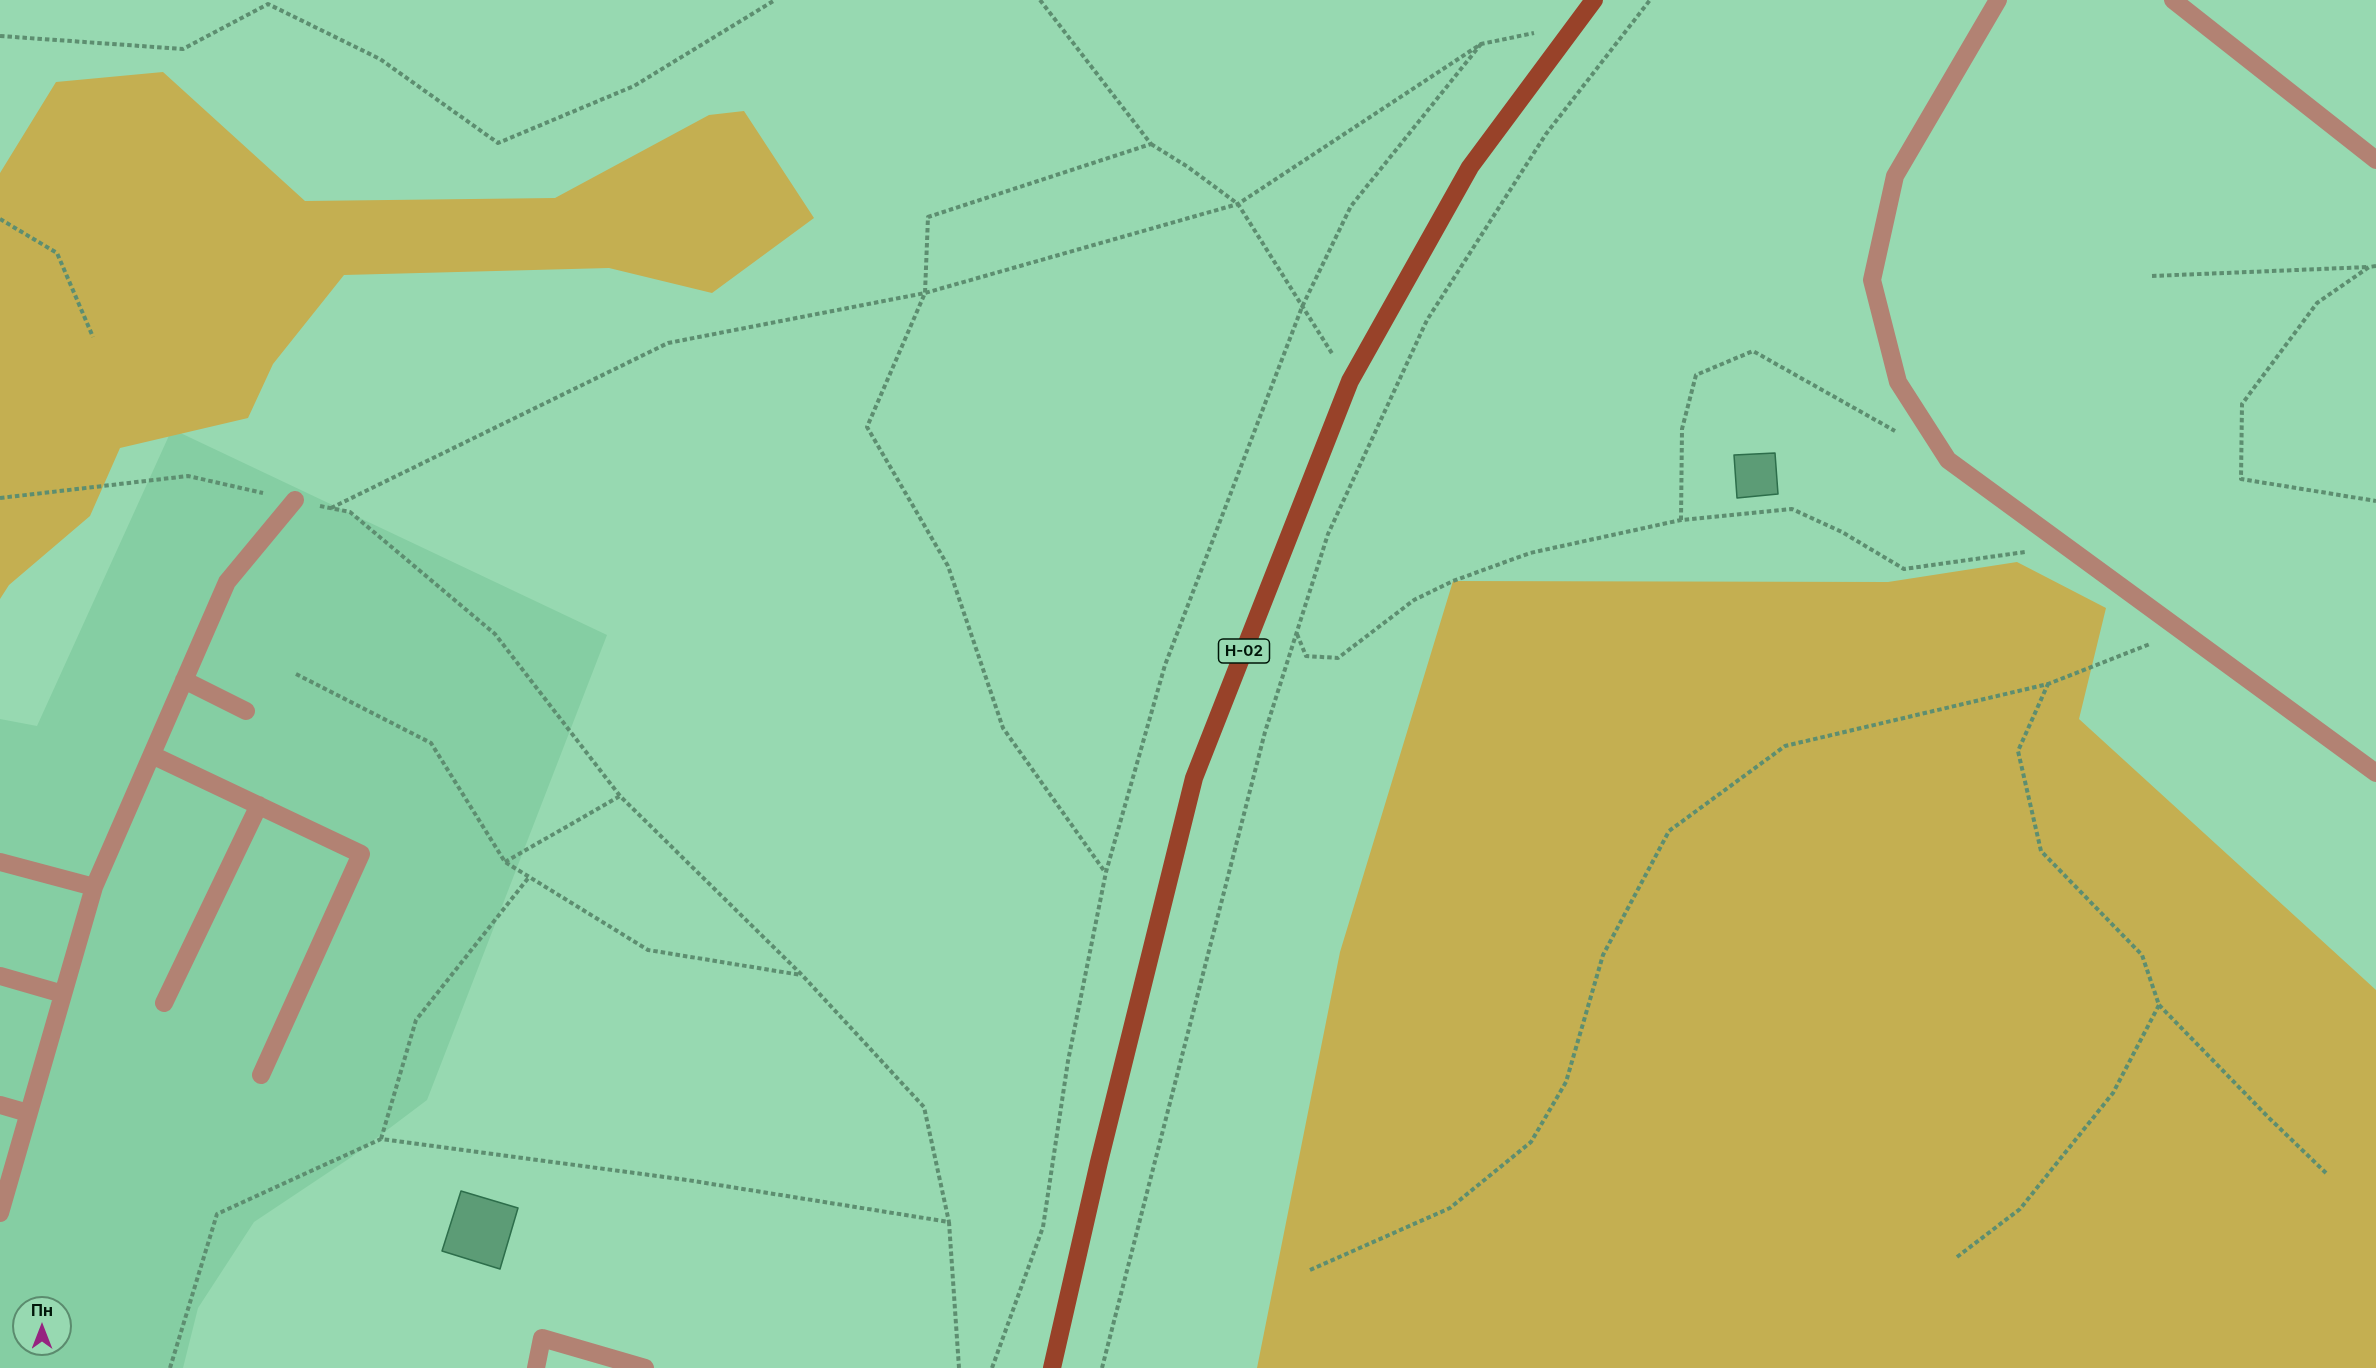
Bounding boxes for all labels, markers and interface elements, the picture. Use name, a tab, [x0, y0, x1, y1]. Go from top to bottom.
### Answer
road number: Н-02	[1218, 639, 1270, 663]
north arrow	[12, 1296, 72, 1356]
text: Пн	[31, 1300, 53, 1320]

